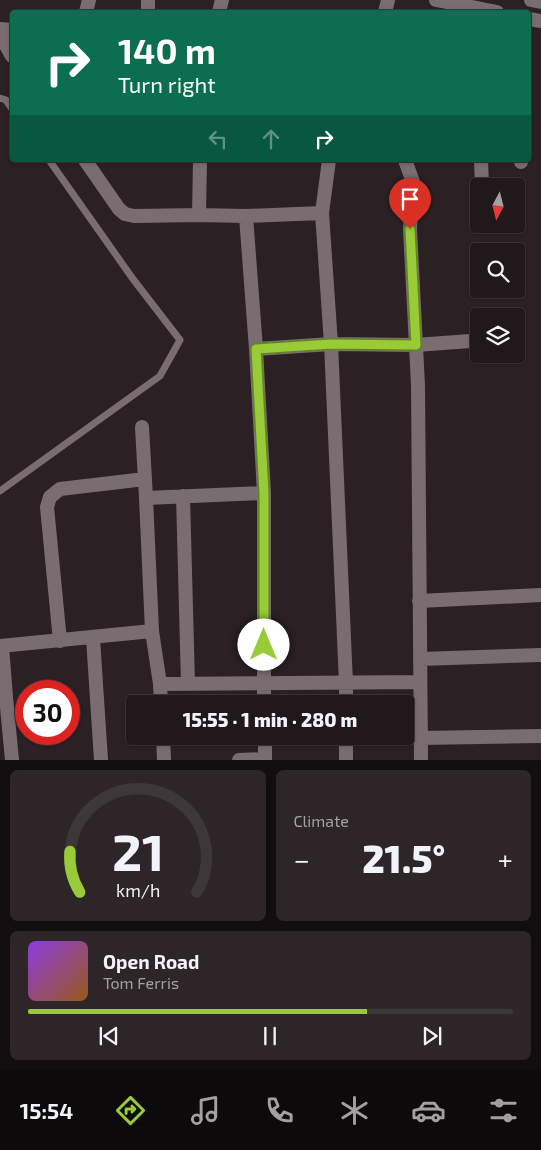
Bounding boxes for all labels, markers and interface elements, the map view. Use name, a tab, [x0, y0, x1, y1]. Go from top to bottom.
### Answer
text: 140 m	[118, 29, 216, 71]
icon: right	[35, 30, 100, 95]
text: Turn right	[118, 71, 216, 97]
icon: left	[204, 125, 232, 153]
icon: ahead	[257, 125, 285, 153]
icon: right	[310, 125, 338, 153]
pin	[389, 178, 431, 229]
north arrow	[470, 178, 525, 232]
map controls	[470, 178, 525, 363]
icon: arrive	[396, 185, 424, 213]
button: search	[470, 243, 525, 298]
button: layers	[470, 308, 525, 363]
position arrow	[237, 618, 289, 670]
speed limit sign: 30	[15, 680, 80, 745]
text: 15:55 · 1 min · 280 m	[183, 708, 357, 731]
text: Climate	[294, 811, 349, 830]
text: 21	[111, 819, 164, 881]
text: 21.5°	[362, 835, 445, 881]
text: −	[294, 842, 310, 876]
text: +	[498, 842, 513, 876]
text: km/h	[116, 879, 160, 901]
text: Open Road	[103, 950, 199, 973]
text: Tom Ferris	[103, 973, 179, 992]
icon: previous	[95, 1022, 123, 1050]
icon: pause	[256, 1022, 284, 1050]
icon: next	[418, 1022, 446, 1050]
icon: directions	[113, 1093, 148, 1128]
icon: music	[188, 1093, 223, 1128]
icon: phone	[262, 1093, 297, 1128]
icon: climate	[337, 1093, 372, 1128]
icon: car	[411, 1093, 446, 1128]
icon: filters	[486, 1093, 521, 1128]
text: 15:54	[20, 1097, 73, 1123]

